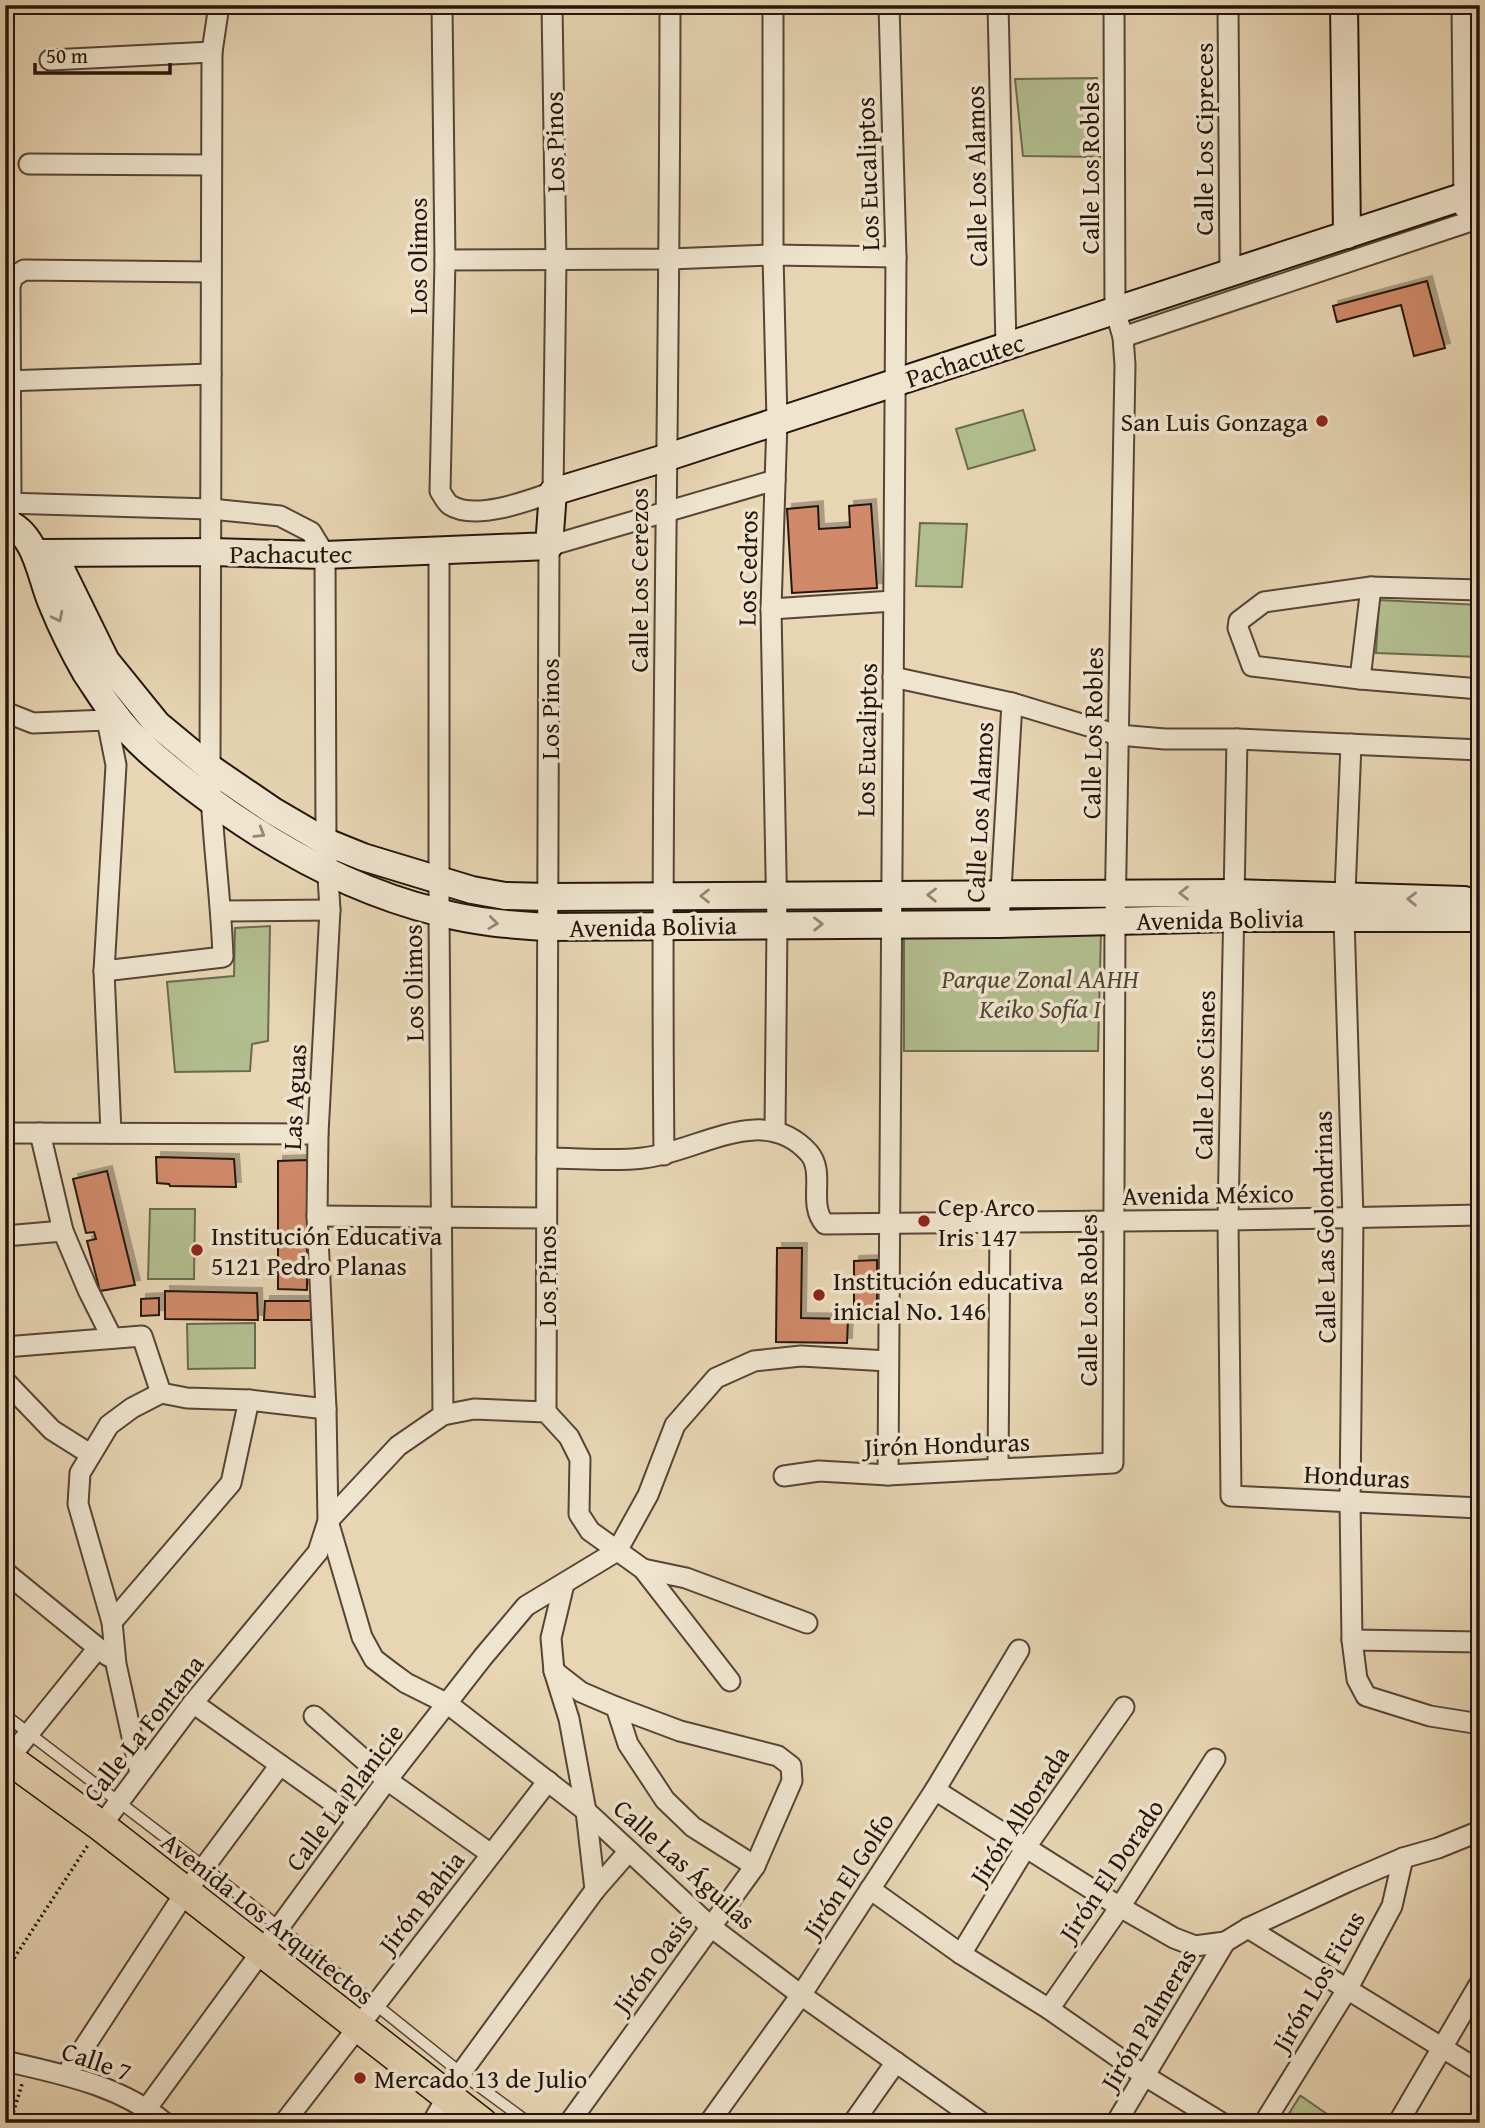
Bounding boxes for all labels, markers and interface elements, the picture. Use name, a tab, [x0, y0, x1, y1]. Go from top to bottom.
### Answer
scale bar	[35, 32, 170, 76]
text: 50 m	[46, 40, 88, 71]
street label: Calle Los Cipreces	[1184, 43, 1223, 235]
street label: Calle Los Robles	[1070, 82, 1109, 254]
street label: Calle Los Alamos	[955, 85, 997, 267]
street label: Los Pinos	[534, 91, 574, 193]
street label: Los Eucaliptos	[845, 96, 889, 252]
street label: Los Olimos	[398, 197, 437, 315]
street label: Pachacutec	[901, 322, 1029, 398]
place label: San Luis Gonzaga	[1121, 402, 1309, 441]
marker: San Luis Gonzaga	[1314, 413, 1330, 429]
street label: Calle Los Cerezos	[619, 488, 658, 672]
street label: Los Cedros	[726, 510, 768, 626]
street label: Pachacutec	[230, 534, 352, 573]
one-way arrow	[50, 610, 64, 622]
street label: Calle Los Robles	[1071, 646, 1113, 820]
street label: Los Pinos	[530, 658, 569, 760]
street label: Los Eucaliptos	[845, 662, 887, 818]
street label: Calle Los Alamos	[955, 721, 1003, 903]
one-way arrow	[252, 824, 265, 837]
one-way arrow	[1178, 885, 1189, 901]
one-way arrow	[926, 887, 937, 903]
one-way arrow	[699, 888, 709, 904]
one-way arrow	[1406, 892, 1417, 907]
street label: Avenida Bolivia	[1136, 898, 1305, 940]
street label: Avenida Bolivia	[569, 905, 738, 947]
one-way arrow	[487, 915, 499, 930]
one-way arrow	[814, 916, 824, 932]
street label: Los Olimos	[392, 924, 434, 1042]
park label: Parque Zonal AAHH Keiko Sofía I	[940, 959, 1140, 1028]
street label: Calle Los Cisnes	[1183, 990, 1225, 1160]
street label: Las Aguas	[272, 1043, 316, 1151]
street label: Calle Las Golondrinas	[1302, 1110, 1346, 1344]
street label: Avenida México	[1122, 1173, 1294, 1215]
place label: Cep Arco Iris 147	[938, 1187, 1035, 1256]
marker: Cep Arco Iris 147	[916, 1213, 932, 1229]
street label: Calle Los Robles	[1068, 1214, 1107, 1386]
place label: Institución Educativa 5121 Pedro Planas	[211, 1216, 443, 1285]
street label: Los Pinos	[527, 1225, 566, 1327]
marker: Institución Educativa 5121 Pedro Planas	[189, 1242, 205, 1258]
place label: Institución educativa inicial No. 146	[833, 1261, 1064, 1330]
marker: Institución educativa inicial No. 146	[811, 1287, 827, 1303]
street label: Jirón Honduras	[860, 1422, 1031, 1466]
street label: Honduras	[1303, 1454, 1411, 1498]
street label: Calle La Fontana	[73, 1645, 213, 1810]
street label: Calle La Planicie	[275, 1715, 413, 1879]
street label: Jirón Alborada	[958, 1737, 1079, 1895]
street label: Calle Las Águilas	[605, 1789, 765, 1939]
street label: Jirón El Dorado	[1047, 1791, 1173, 1952]
street label: Jirón El Golfo	[791, 1804, 903, 1948]
street label: Avenida Los Arquitectos	[153, 1822, 383, 2014]
street label: Jirón Bahia	[367, 1842, 474, 1964]
street label: Jirón Los Ficus	[1260, 1903, 1374, 2062]
street label: Jirón Oasis	[600, 1905, 702, 2024]
street label: Jirón Palmeras	[1089, 1940, 1206, 2100]
street label: Calle 7	[57, 2031, 137, 2091]
place label: Mercado 13 de Julio	[374, 2059, 587, 2098]
marker: Mercado 13 de Julio	[352, 2070, 368, 2086]

